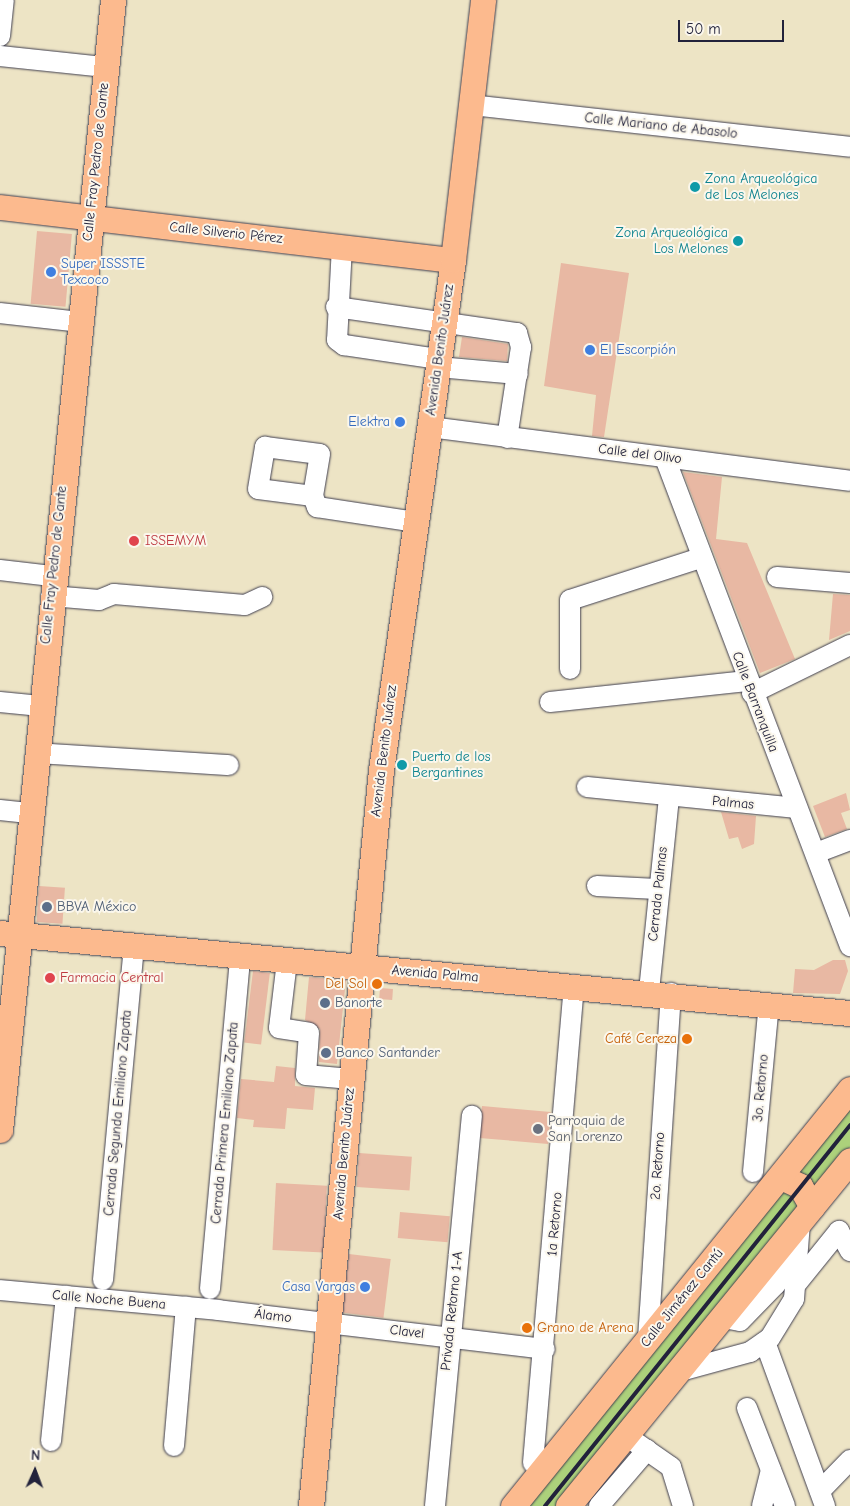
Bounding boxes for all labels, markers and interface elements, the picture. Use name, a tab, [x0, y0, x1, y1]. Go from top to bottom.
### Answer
scale bar	[680, 10, 786, 42]
text: 50 m	[686, 20, 721, 38]
street label: Calle Fray Pedro de Gante	[79, 82, 113, 242]
street label: Calle Mariano de Abasolo	[584, 110, 738, 142]
place label: Zona Arqueológica de Los Melones	[705, 171, 817, 203]
marker: Zona Arqueológica de Los Melones	[689, 181, 701, 193]
street label: Calle Silverio Pérez	[169, 219, 283, 247]
place label: Zona Arqueológica Los Melones	[616, 225, 728, 258]
marker: Zona Arqueológica Los Melones	[732, 235, 744, 247]
place label: Super ISSSTE Texcoco	[61, 256, 145, 288]
marker: Super ISSSTE Texcoco	[45, 266, 57, 278]
street label: Avenida Benito Juárez	[422, 283, 458, 417]
place label: El Escorpión	[600, 342, 676, 358]
marker: El Escorpión	[584, 344, 596, 356]
place label: Elektra	[348, 414, 390, 430]
marker: Elektra	[394, 416, 406, 428]
street label: Calle del Olivo	[597, 441, 683, 467]
street label: Calle Fray Pedro de Gante	[37, 485, 71, 645]
place label: ISSEMYM	[145, 533, 206, 549]
marker: ISSEMYM	[127, 534, 141, 548]
street label: Calle Barranquilla	[728, 649, 782, 755]
street label: Avenida Benito Juárez	[368, 684, 400, 818]
place label: Puerto de los Bergantines	[412, 749, 491, 782]
marker: Puerto de los Bergantines	[396, 759, 408, 771]
street label: Palmas	[711, 793, 755, 813]
street label: Cerrada Palmas	[645, 846, 671, 942]
place label: BBVA México	[57, 899, 137, 915]
marker: BBVA México	[41, 901, 53, 913]
street label: Avenida Palma	[391, 962, 479, 986]
place label: Farmacia Central	[60, 970, 164, 986]
marker: Farmacia Central	[44, 972, 56, 984]
place label: Del Sol	[325, 976, 367, 992]
marker: Del Sol	[371, 978, 383, 990]
place label: Banorte	[335, 995, 382, 1011]
marker: Banorte	[319, 997, 331, 1009]
street label: Cerrada Segunda Emiliano Zapata	[101, 1009, 135, 1217]
street label: Cerrada Primera Emiliano Zapata	[208, 1021, 242, 1225]
place label: Café Cereza	[605, 1031, 677, 1047]
marker: Café Cereza	[681, 1033, 693, 1045]
place label: Banco Santander	[336, 1045, 440, 1061]
marker: Banco Santander	[320, 1047, 332, 1059]
street label: 3o. Retorno	[750, 1053, 772, 1123]
street label: Avenida Benito Juárez	[330, 1087, 358, 1221]
place label: Parroquia de San Lorenzo	[548, 1113, 625, 1146]
marker: Parroquia de San Lorenzo	[532, 1123, 544, 1135]
street label: 2o. Retorno	[647, 1131, 669, 1201]
street label: 1a Retorno	[544, 1191, 566, 1257]
street label: Calle Jiménez Cantú	[637, 1245, 727, 1351]
street label: Privada Retorno 1-A	[437, 1251, 467, 1371]
place label: Casa Vargas	[282, 1279, 355, 1295]
marker: Casa Vargas	[359, 1281, 371, 1293]
street label: Calle Noche Buena	[51, 1287, 167, 1313]
street label: Álamo	[253, 1305, 293, 1327]
place label: Grano de Arena	[537, 1320, 634, 1336]
street label: Clavel	[389, 1322, 425, 1342]
marker: Grano de Arena	[521, 1322, 533, 1334]
north arrow	[10, 1446, 60, 1496]
text: N	[31, 1447, 40, 1464]

